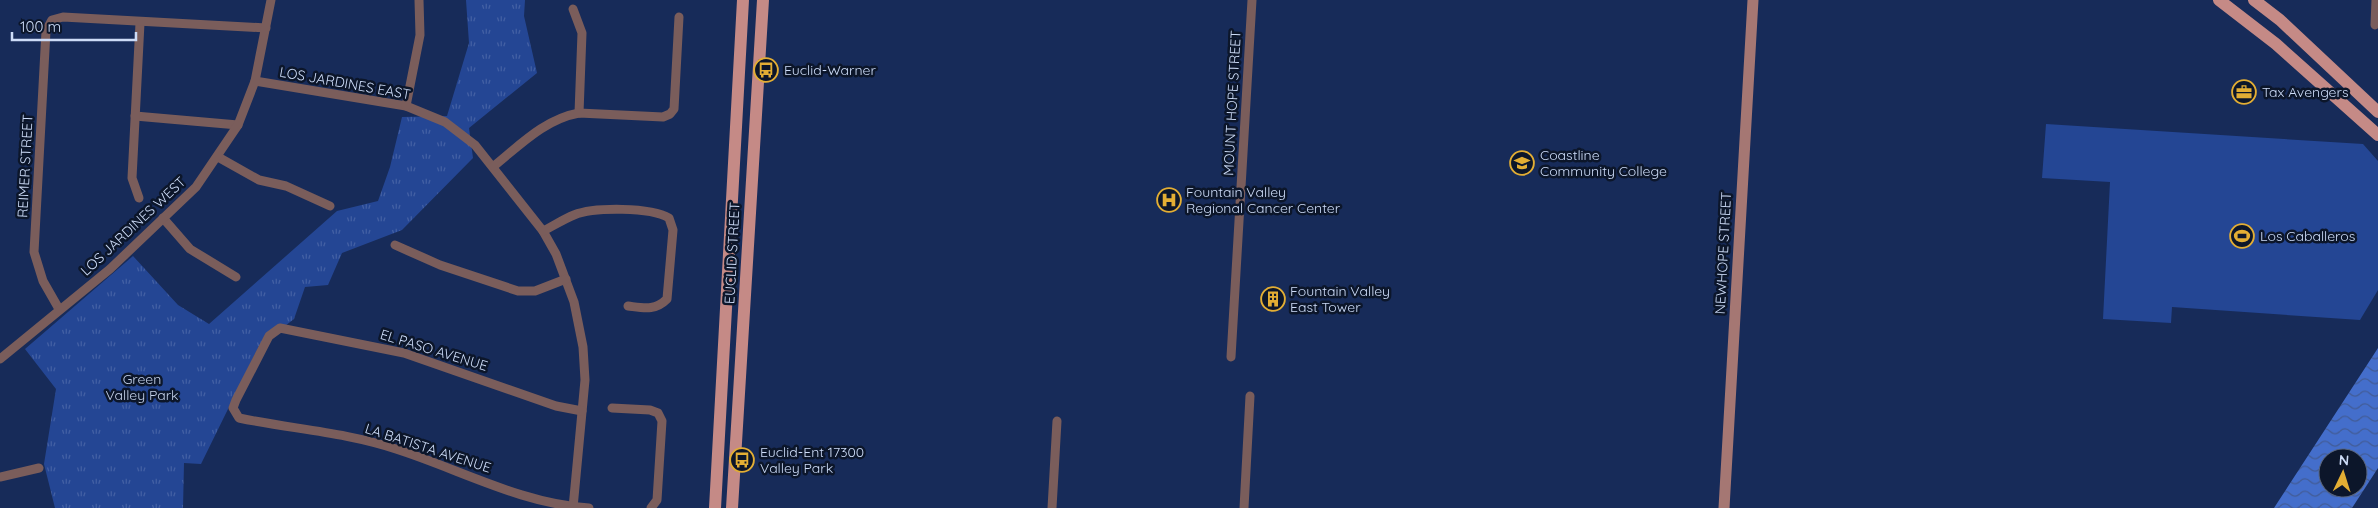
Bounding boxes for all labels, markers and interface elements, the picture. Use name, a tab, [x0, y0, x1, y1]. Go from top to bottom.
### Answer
scale bar	[12, 10, 136, 42]
text: 100 m	[20, 17, 61, 36]
street label: MOUNT HOPE STREET	[1219, 30, 1245, 176]
bus stop icon: Euclid-Warner	[753, 57, 779, 83]
place label: Euclid-Warner	[784, 61, 876, 79]
street label: LOS JARDINES EAST	[278, 63, 412, 103]
office icon: Tax Avengers	[2231, 79, 2257, 105]
place label: Tax Avengers	[2262, 83, 2348, 101]
street label: REIMER STREET	[13, 114, 37, 218]
place label: Coastline Community College	[1540, 146, 1667, 180]
school or university icon: Coastline Community College	[1509, 150, 1535, 176]
street label: LOS JARDINES WEST	[77, 173, 189, 279]
place label: Fountain Valley Regional Cancer Center	[1186, 183, 1341, 217]
hospital icon: Fountain Valley Regional Cancer Center	[1156, 187, 1182, 213]
street label: NEWHOPE STREET	[1711, 191, 1735, 315]
street label: EUCLID STREET	[720, 202, 744, 304]
sports icon: Los Caballeros	[2229, 223, 2255, 249]
place label: Los Caballeros	[2260, 227, 2355, 245]
place label: Fountain Valley East Tower	[1290, 282, 1390, 316]
building icon: Fountain Valley East Tower	[1260, 286, 1286, 312]
street label: EL PASO AVENUE	[378, 325, 490, 375]
park label: Green Valley Park	[105, 370, 179, 404]
street label: LA BATISTA AVENUE	[363, 419, 493, 477]
place label: Euclid-Ent 17300 Valley Park	[760, 443, 864, 477]
bus stop icon: Euclid-Ent 17300 Valley Park	[729, 447, 755, 473]
north arrow	[2318, 448, 2368, 498]
text: N	[2338, 451, 2350, 469]

